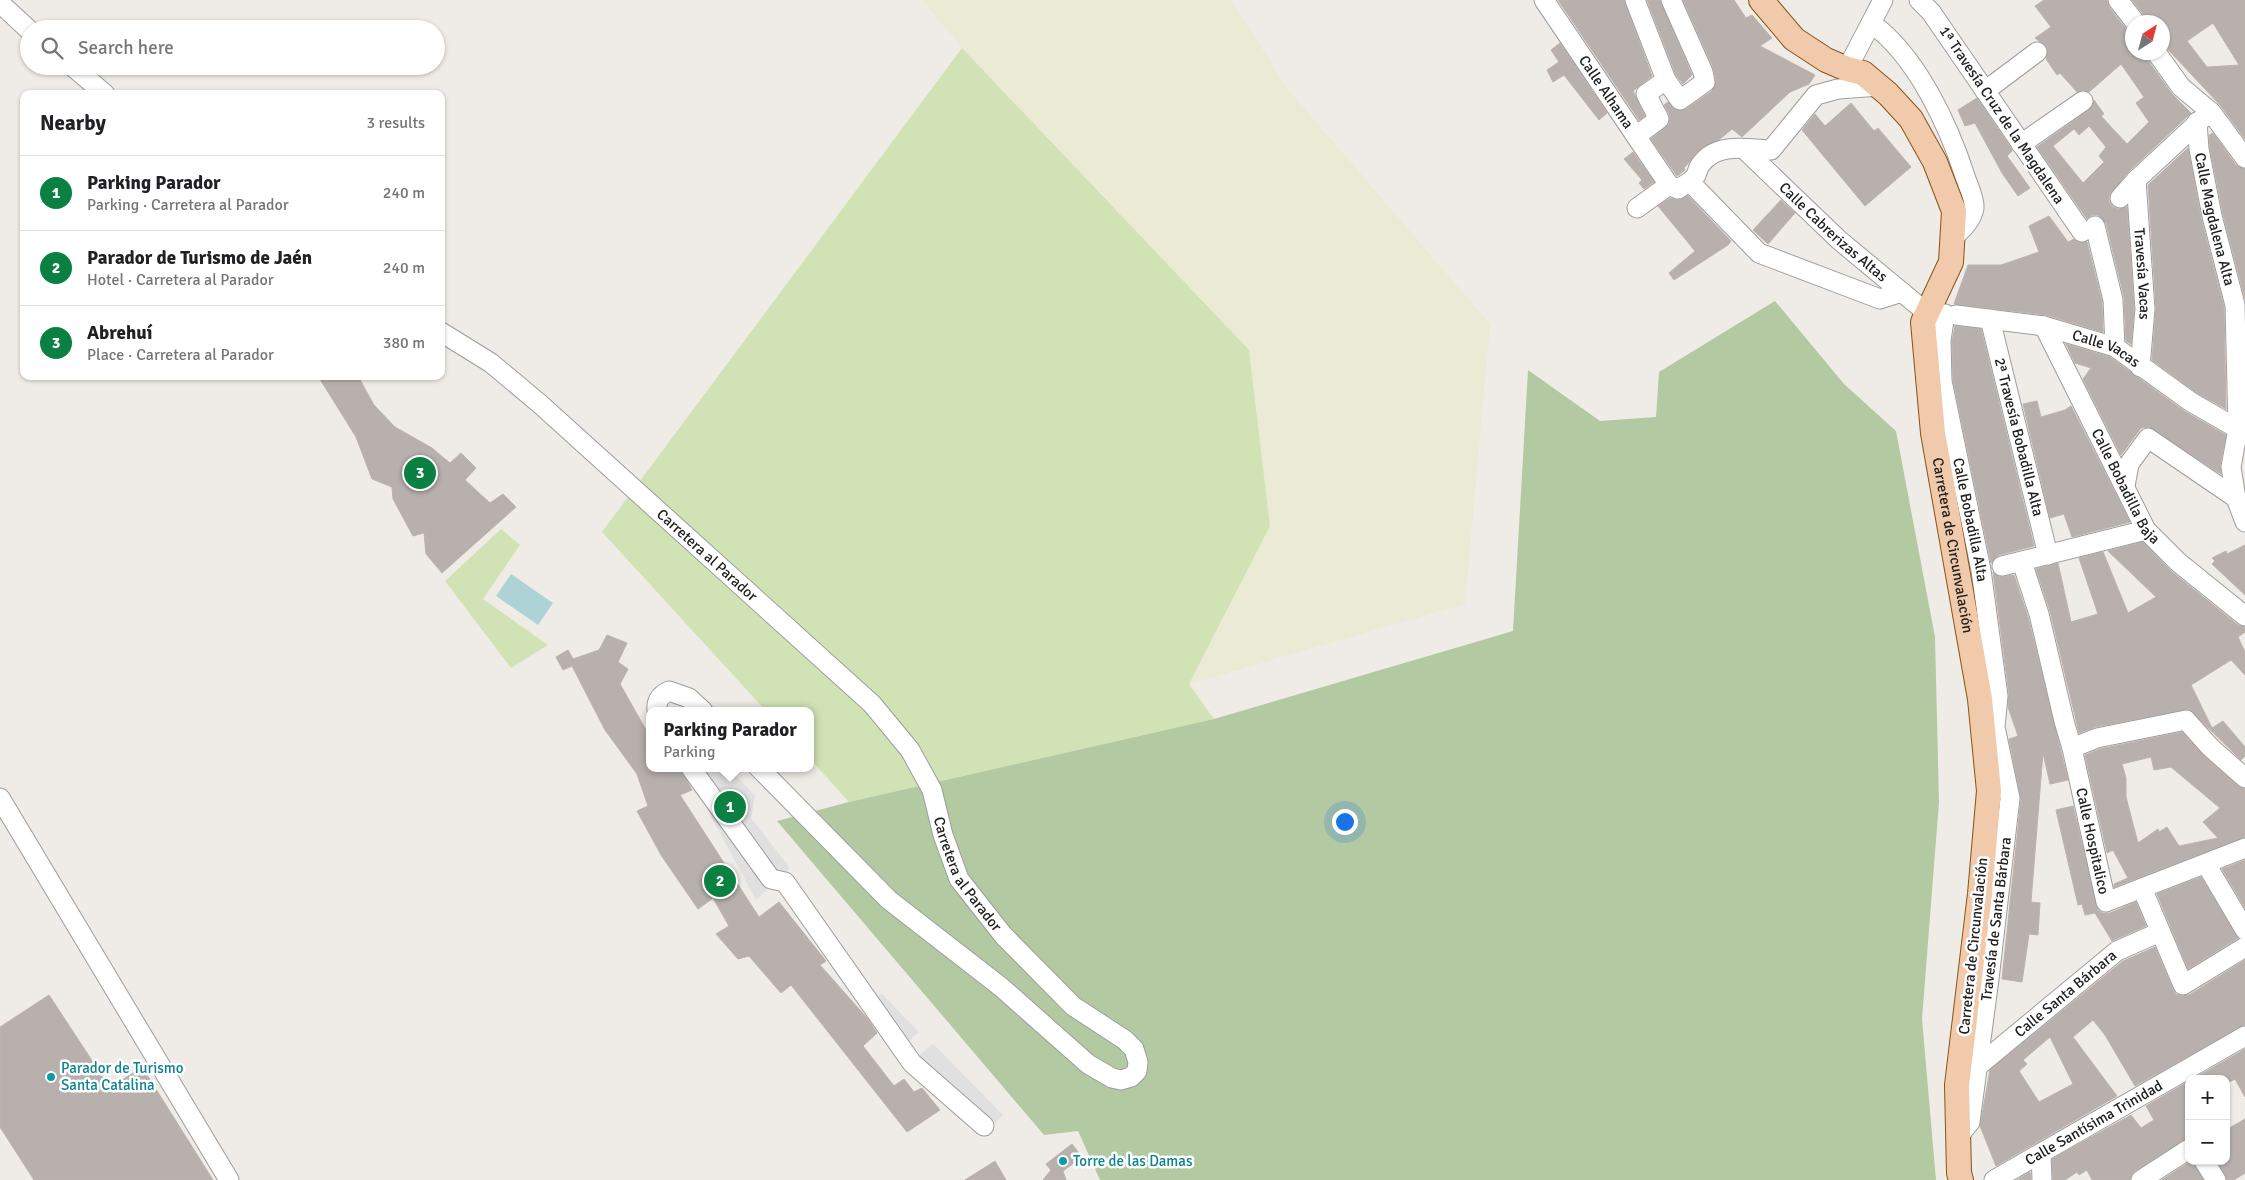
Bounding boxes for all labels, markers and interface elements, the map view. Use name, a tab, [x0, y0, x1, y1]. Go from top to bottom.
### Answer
north arrow	[2125, 15, 2170, 60]
search box	[20, 20, 445, 75]
street label: 1ª Travesía Cruz de la Magdalena	[1936, 23, 2068, 207]
icon: search	[38, 34, 66, 62]
text: Search here	[78, 36, 174, 60]
street label: Calle Alhama	[1575, 52, 1637, 132]
text: Nearby	[40, 110, 106, 136]
text: 3 results	[366, 113, 425, 133]
street label: Calle Magdalena Alta	[2191, 151, 2239, 288]
text: Parking Parador	[87, 171, 221, 195]
street label: Calle Cabrerizas Altas	[1775, 179, 1892, 286]
text: 1	[52, 183, 60, 203]
text: 240 m	[383, 183, 425, 203]
text: Parking · Carretera al Parador	[87, 195, 289, 215]
street label: Travesía Vacas	[2130, 227, 2154, 321]
text: Parador de Turismo de Jaén	[87, 246, 312, 270]
text: 2	[52, 258, 60, 278]
text: 240 m	[383, 258, 425, 278]
text: Hotel · Carretera al Parador	[87, 270, 274, 290]
text: Abrehuí	[87, 321, 152, 345]
street label: Calle Vacas	[2070, 326, 2144, 371]
text: 3	[52, 333, 60, 353]
text: 380 m	[383, 333, 425, 353]
text: Place · Carretera al Parador	[87, 345, 274, 365]
street label: 2ª Travesía Bobadilla Alta	[1991, 356, 2047, 518]
street label: Calle Bobadilla Baja	[2088, 426, 2164, 548]
pin: 3	[404, 454, 436, 492]
street label: Carretera de Circunvalación	[1929, 456, 1977, 635]
street label: Calle Bobadilla Alta	[1949, 456, 1991, 583]
street label: Carretera al Parador	[653, 505, 761, 605]
popup	[646, 707, 814, 772]
text: Parking Parador	[663, 718, 797, 742]
text: Parking	[663, 742, 715, 762]
street label: Calle Hospitalico	[2072, 786, 2113, 896]
pin: 1	[714, 788, 746, 826]
your location	[1332, 809, 1358, 835]
street label: Carretera al Parador	[930, 815, 1006, 935]
street label: Travesía de Santa Bárbara	[1977, 836, 2015, 1002]
street label: Carretera de Circunvalación	[1955, 857, 1991, 1035]
pin: 2	[704, 862, 736, 900]
street label: Calle Santa Bárbara	[2011, 946, 2120, 1041]
place label: Parador de Turismo Santa Catalina	[61, 1059, 184, 1094]
marker: Parador de Turismo Santa Catalina	[45, 1071, 57, 1083]
map controls	[2185, 1075, 2230, 1165]
button: +	[2185, 1075, 2230, 1120]
street label: Calle Santísima Trinidad	[2022, 1076, 2166, 1169]
button: −	[2185, 1120, 2230, 1165]
place label: Torre de las Damas	[1073, 1152, 1193, 1170]
marker: Torre de las Damas	[1057, 1155, 1069, 1167]

